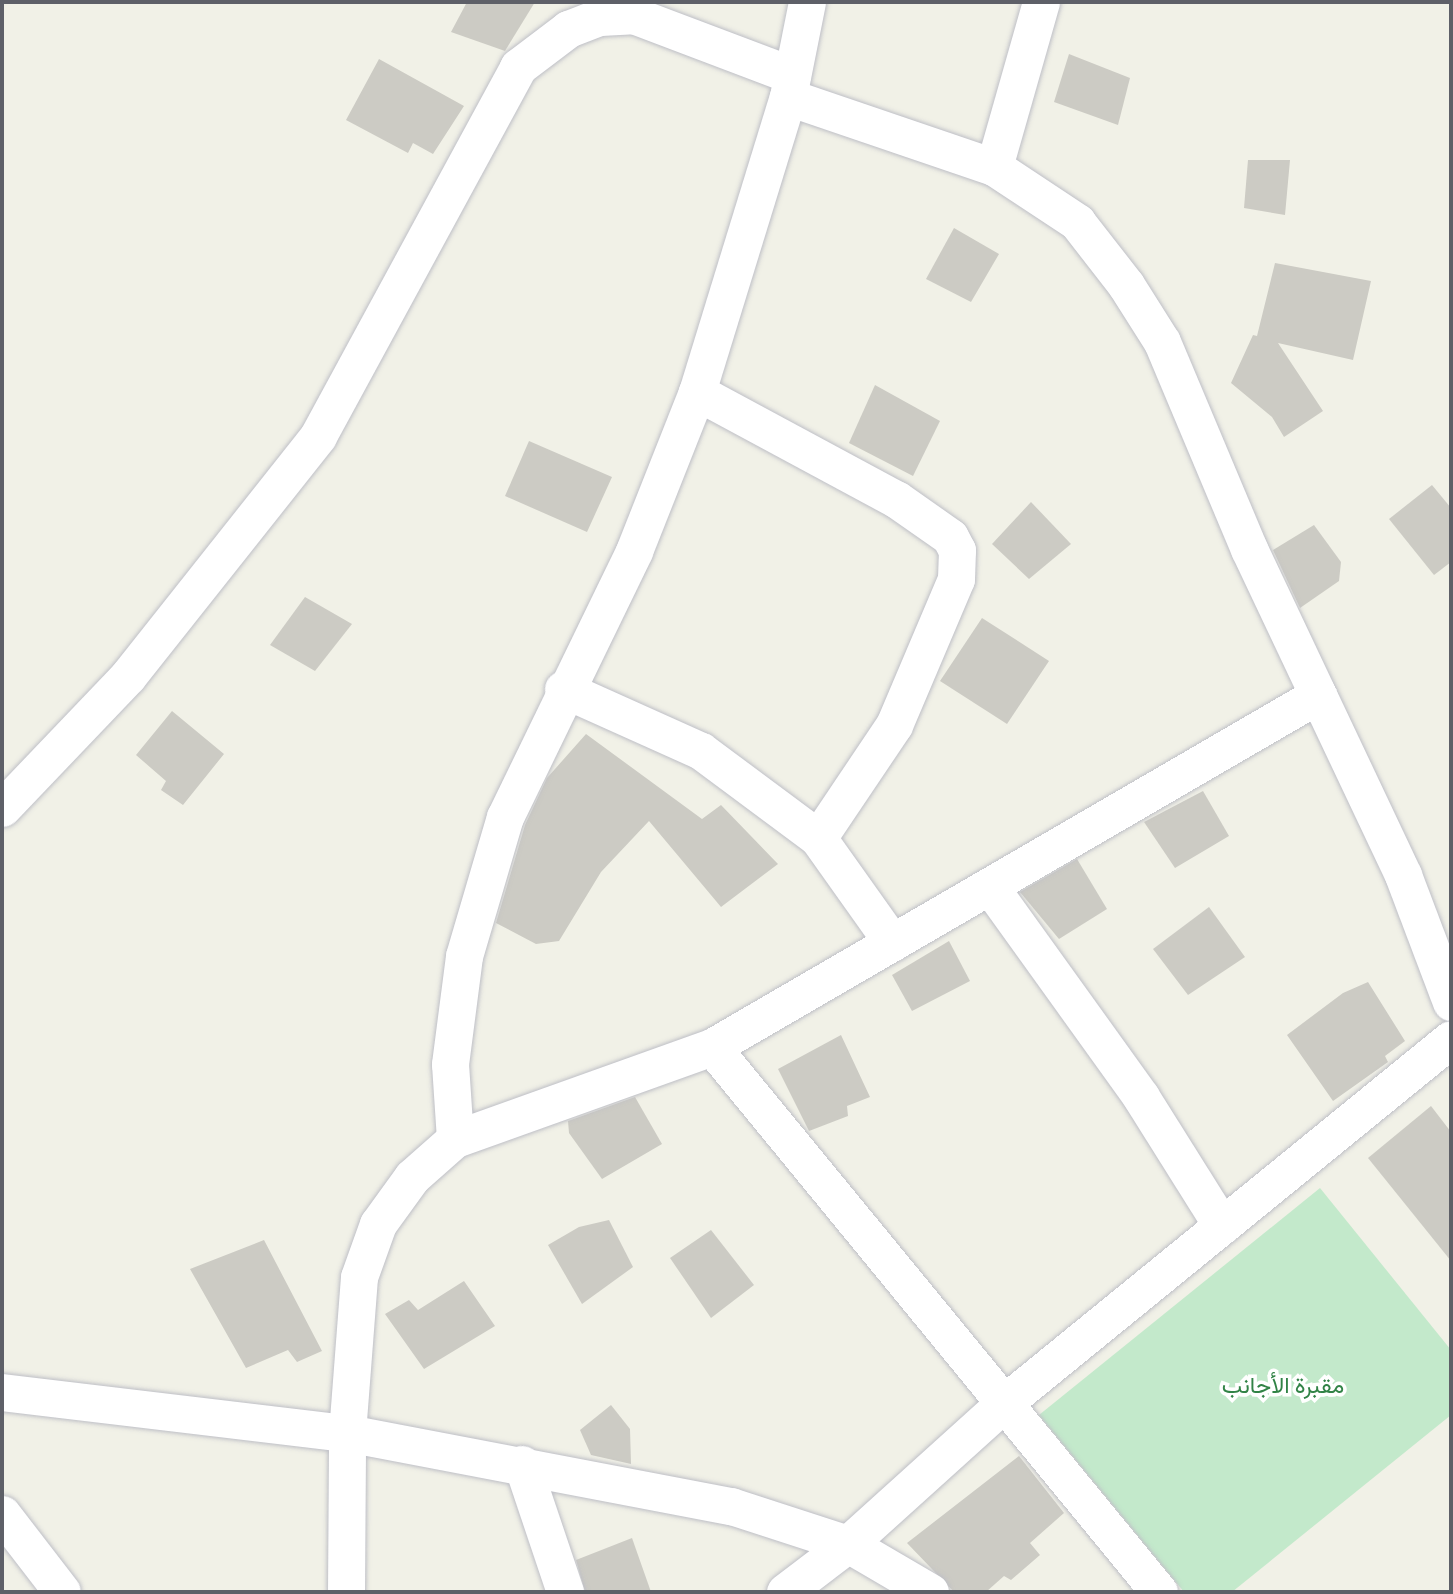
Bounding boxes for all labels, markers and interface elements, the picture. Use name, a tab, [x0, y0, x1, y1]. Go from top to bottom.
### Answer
park label: مقبرة الأجانب	[1222, 1371, 1344, 1399]

